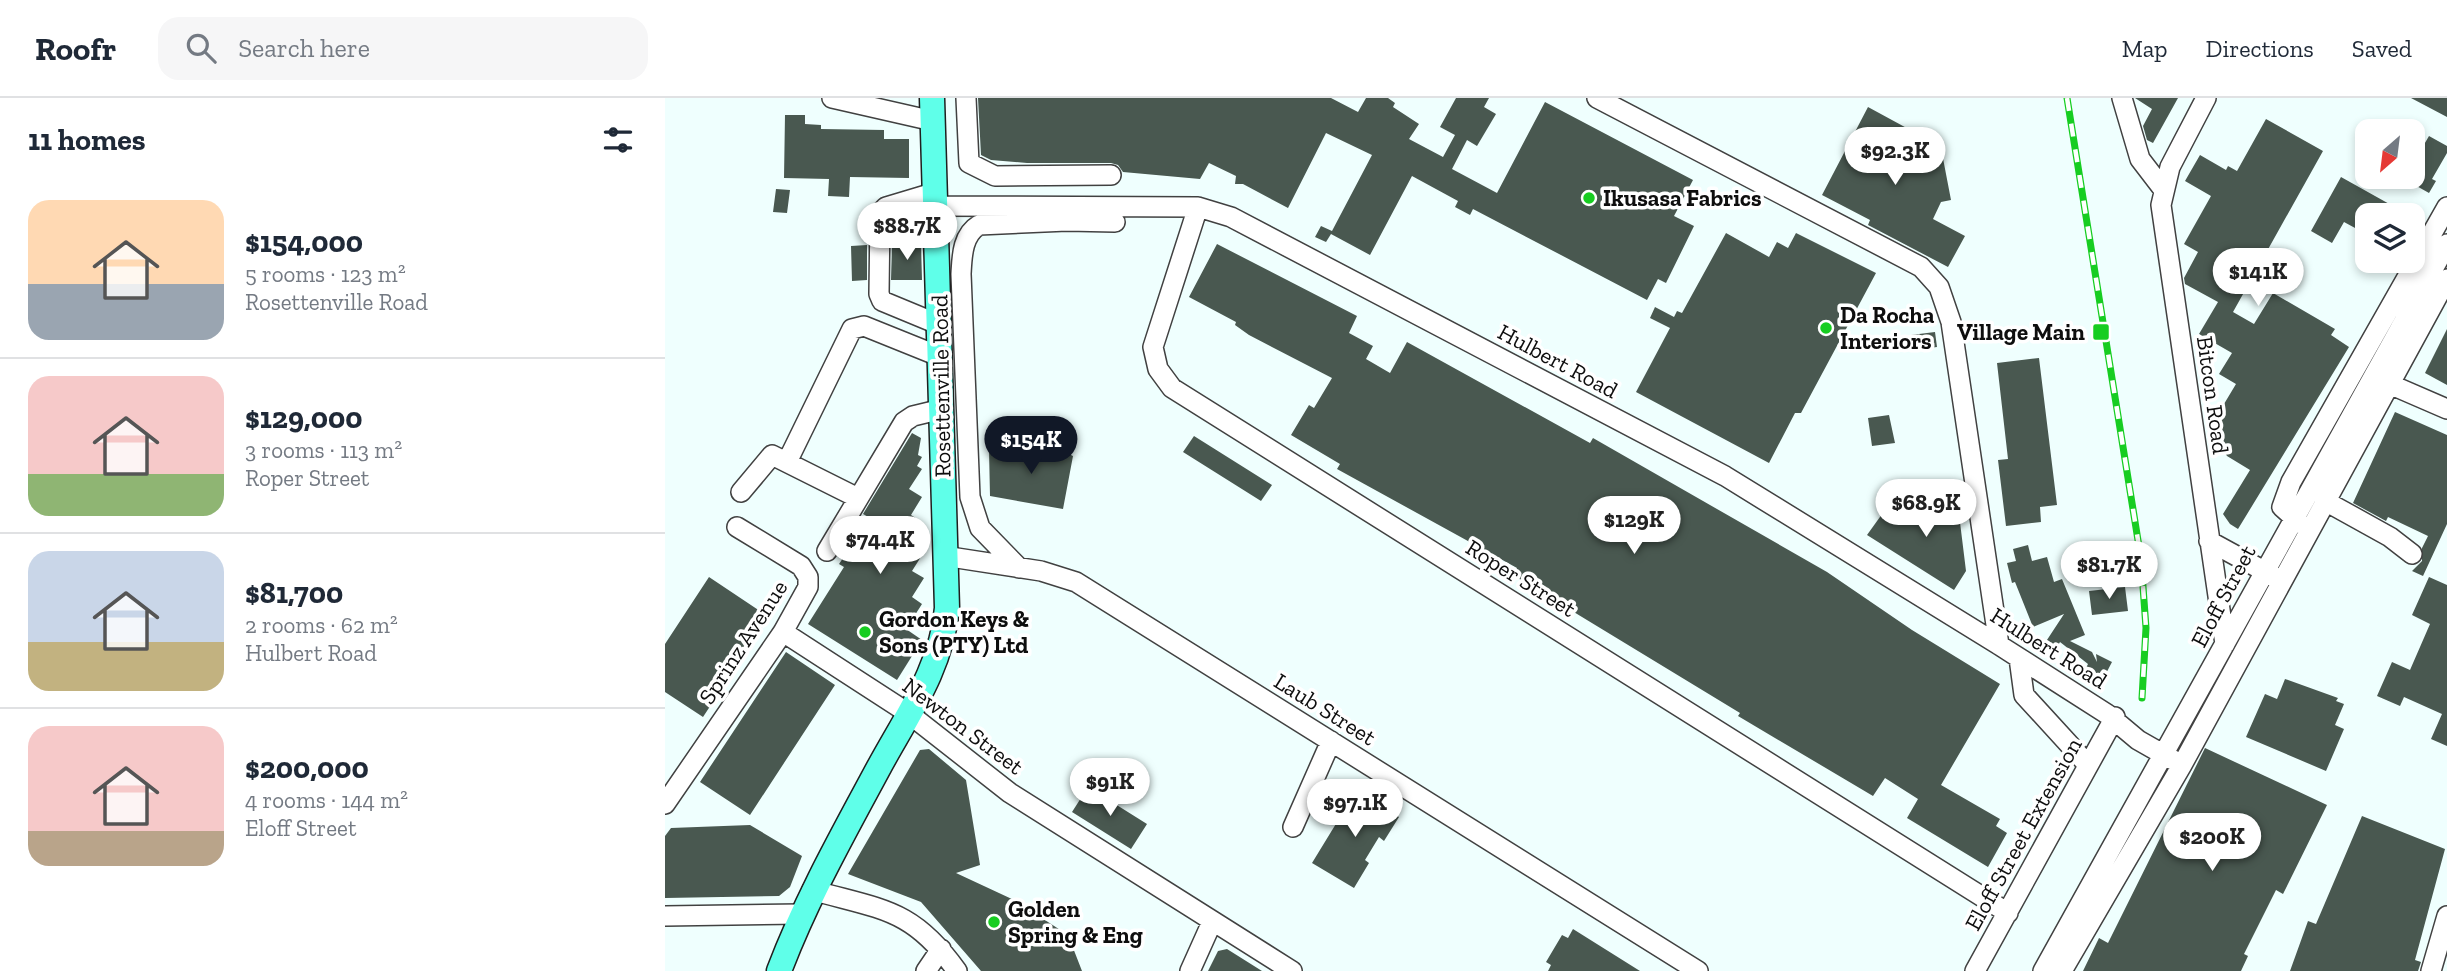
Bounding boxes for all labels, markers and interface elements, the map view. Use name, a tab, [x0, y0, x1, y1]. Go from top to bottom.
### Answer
search box	[158, 17, 648, 80]
text: Roofr	[35, 29, 116, 68]
icon: search	[182, 29, 220, 67]
text: Search here	[238, 32, 370, 64]
text: Map	[2122, 34, 2168, 63]
text: Directions	[2206, 34, 2314, 63]
text: Saved	[2352, 34, 2412, 63]
north arrow	[2355, 119, 2425, 189]
map controls	[2355, 119, 2425, 273]
icon: filters	[599, 121, 637, 159]
text: 11 homes	[28, 122, 146, 158]
pin: $92.3K	[1838, 127, 1952, 187]
text: $92.3K	[1861, 136, 1929, 164]
place label: Ikusasa Fabrics	[1603, 184, 1761, 212]
marker: Ikusasa Fabrics	[1581, 190, 1597, 206]
pin: $88.7K	[850, 202, 964, 262]
button: layers	[2355, 203, 2425, 273]
text: $88.7K	[873, 211, 941, 239]
text: $154,000	[245, 224, 363, 260]
icon: home	[84, 228, 168, 312]
pin: $141K	[2209, 248, 2307, 308]
text: $141K	[2229, 257, 2287, 285]
text: 5 rooms · 123 m²	[245, 260, 406, 288]
text: Rosettenville Road	[245, 288, 428, 316]
street label: Rosettenville Road	[925, 294, 957, 478]
place label: Da Rocha Interiors	[1840, 301, 1935, 355]
street label: Hulbert Road	[1493, 318, 1623, 404]
place label: Village Main	[1957, 318, 2085, 346]
marker: Da Rocha Interiors	[1818, 320, 1834, 336]
marker: Village Main	[2091, 322, 2111, 342]
street label: Bitcon Road	[2191, 334, 2235, 456]
text: $129,000	[245, 400, 363, 436]
icon: home	[84, 404, 168, 488]
pin: $154K	[982, 416, 1080, 476]
text: $154K	[1000, 425, 1062, 453]
text: 3 rooms · 113 m²	[245, 436, 402, 464]
text: Roper Street	[245, 464, 369, 492]
pin: $68.9K	[1869, 480, 1983, 539]
text: $68.9K	[1891, 488, 1961, 516]
pin: $129K	[1585, 496, 1683, 556]
text: $129K	[1604, 505, 1664, 533]
pin: $74.4K	[823, 517, 937, 576]
text: $74.4K	[845, 525, 915, 553]
street label: Roper Street	[1461, 533, 1582, 623]
street label: Eloff Street	[2184, 540, 2262, 652]
pin: $81.7K	[2052, 542, 2166, 601]
text: $81.7K	[2077, 550, 2141, 578]
text: $81,700	[245, 575, 343, 611]
street label: Sprinz Avenue	[693, 575, 793, 709]
icon: home	[84, 579, 168, 663]
street label: Hulbert Road	[1986, 601, 2113, 695]
place label: Gordon Keys & Sons (PTY) Ltd	[879, 605, 1029, 659]
text: 2 rooms · 62 m²	[245, 611, 398, 639]
marker: Gordon Keys & Sons (PTY) Ltd	[857, 624, 873, 640]
text: Hulbert Road	[245, 639, 377, 667]
street label: Laub Street	[1269, 667, 1381, 751]
street label: Newton Street	[897, 671, 1029, 781]
street label: Eloff Street Extension	[1958, 733, 2088, 935]
text: $200,000	[245, 750, 369, 786]
icon: home	[84, 754, 168, 838]
pin: $91K	[1069, 758, 1151, 818]
text: $91K	[1086, 767, 1134, 795]
pin: $97.1K	[1298, 780, 1412, 839]
text: 4 rooms · 144 m²	[245, 786, 408, 814]
text: $97.1K	[1323, 788, 1387, 816]
text: Eloff Street	[245, 814, 356, 842]
pin: $200K	[2163, 814, 2261, 873]
text: $200K	[2179, 822, 2245, 850]
place label: Golden Spring & Eng	[1008, 895, 1143, 949]
marker: Golden Spring & Eng	[986, 914, 1002, 930]

